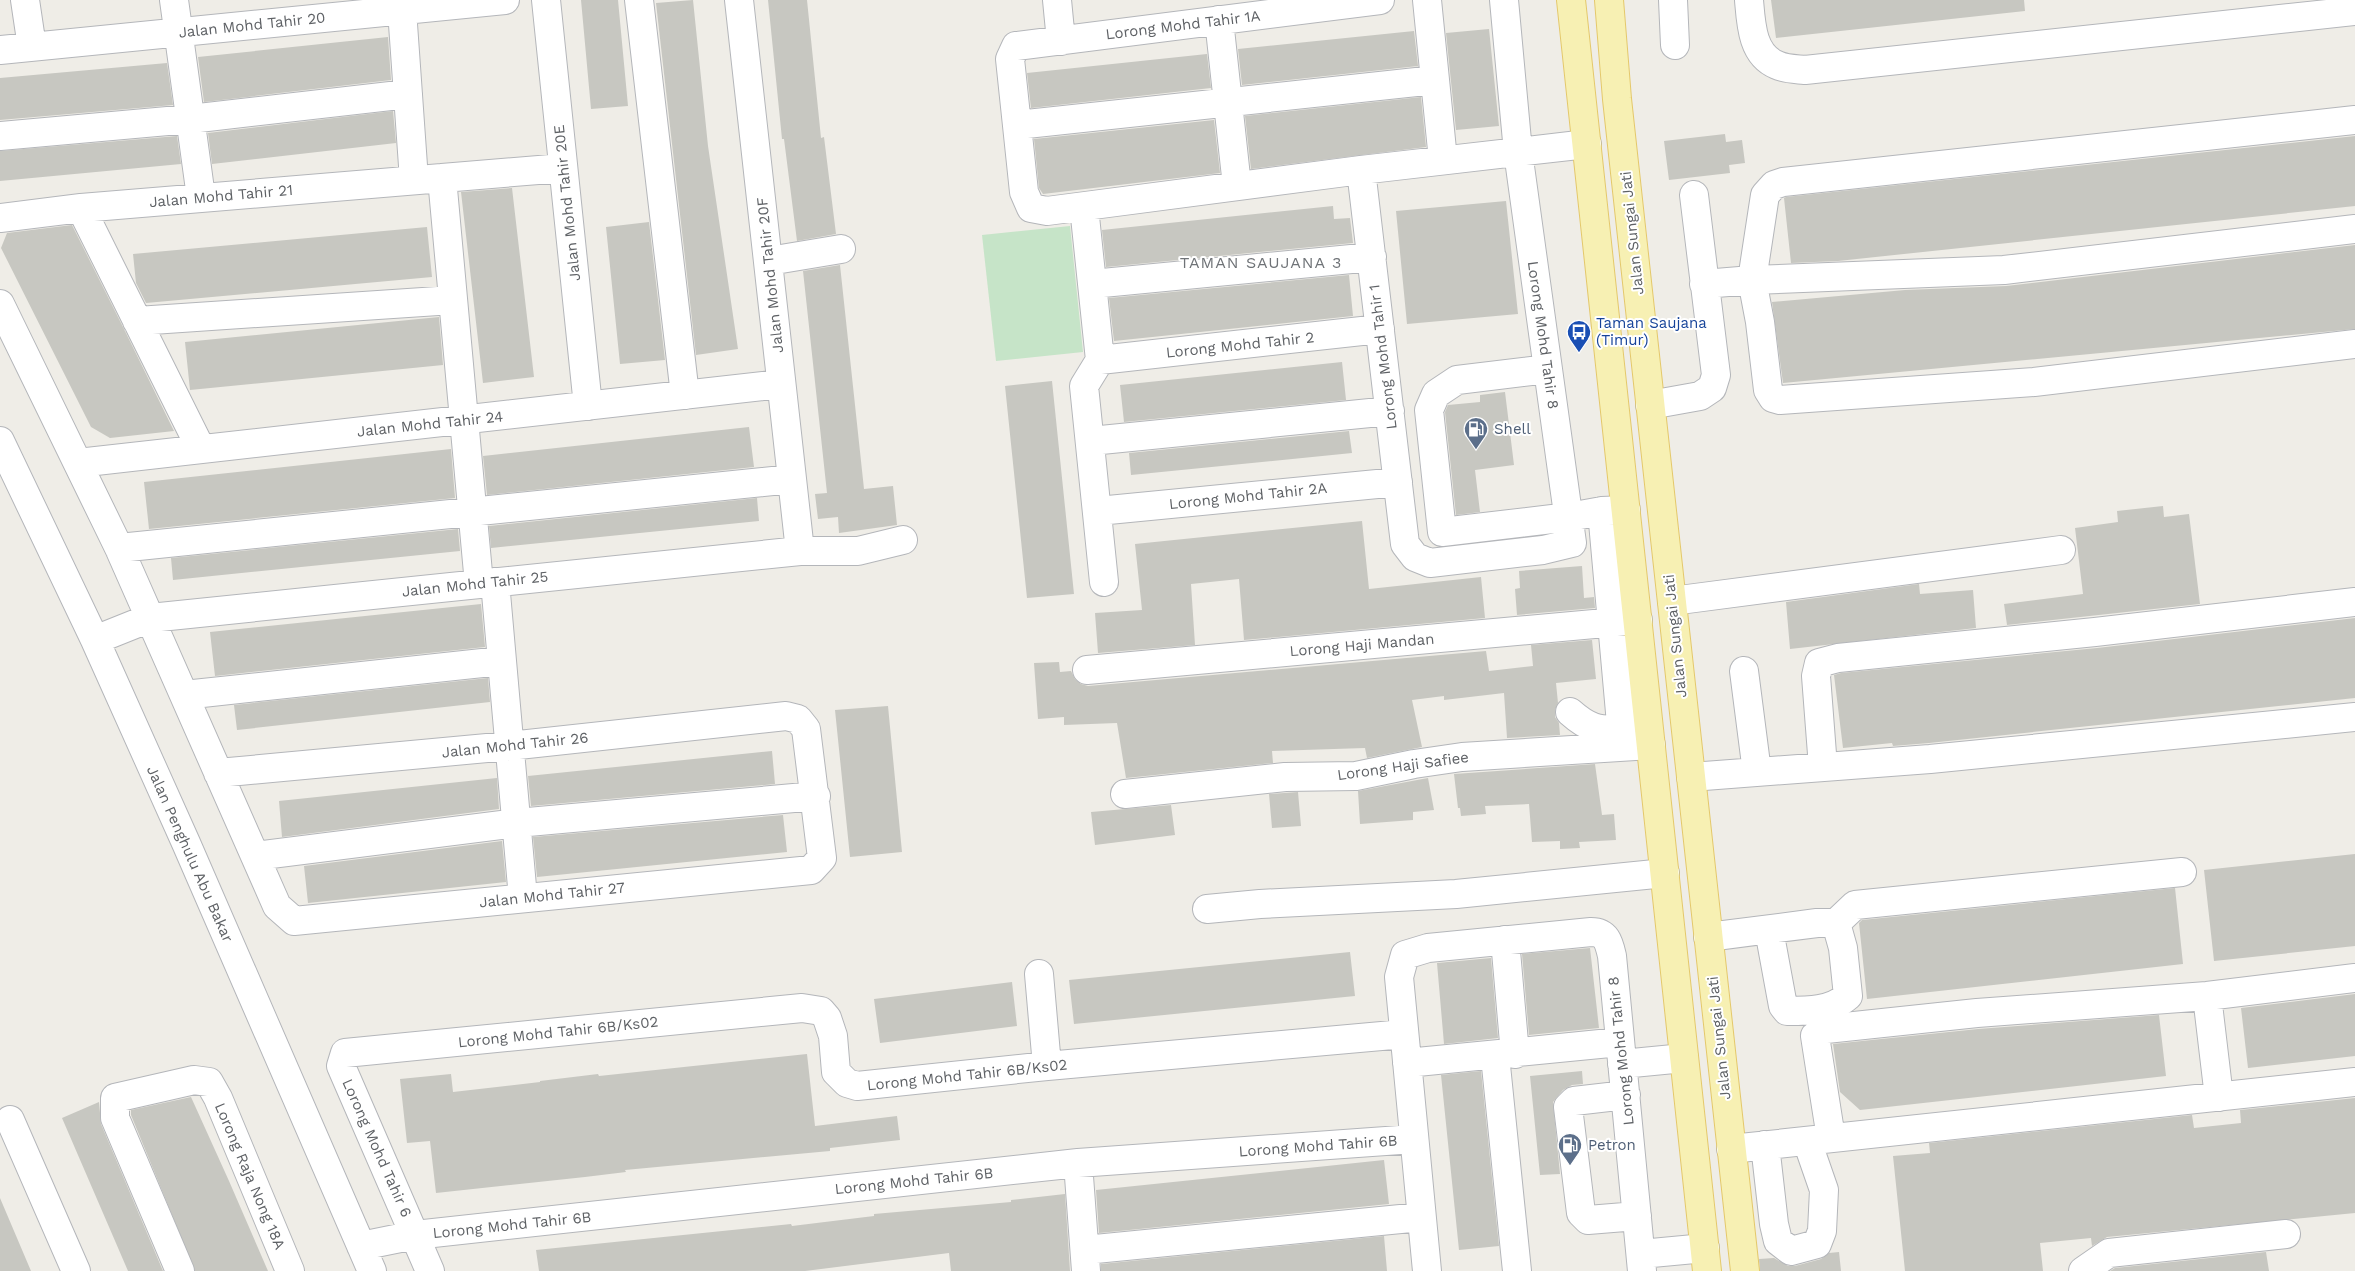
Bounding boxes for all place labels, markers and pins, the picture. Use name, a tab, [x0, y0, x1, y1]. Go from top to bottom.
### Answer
place label: Taman Saujana (Timur)	[1596, 314, 1707, 349]
bus stop icon: Taman Saujana (Timur)	[1566, 319, 1592, 353]
fuel station icon: Shell	[1463, 416, 1489, 450]
place label: Shell	[1494, 420, 1531, 438]
fuel station icon: Petron	[1557, 1132, 1583, 1166]
place label: Petron	[1588, 1136, 1636, 1154]

